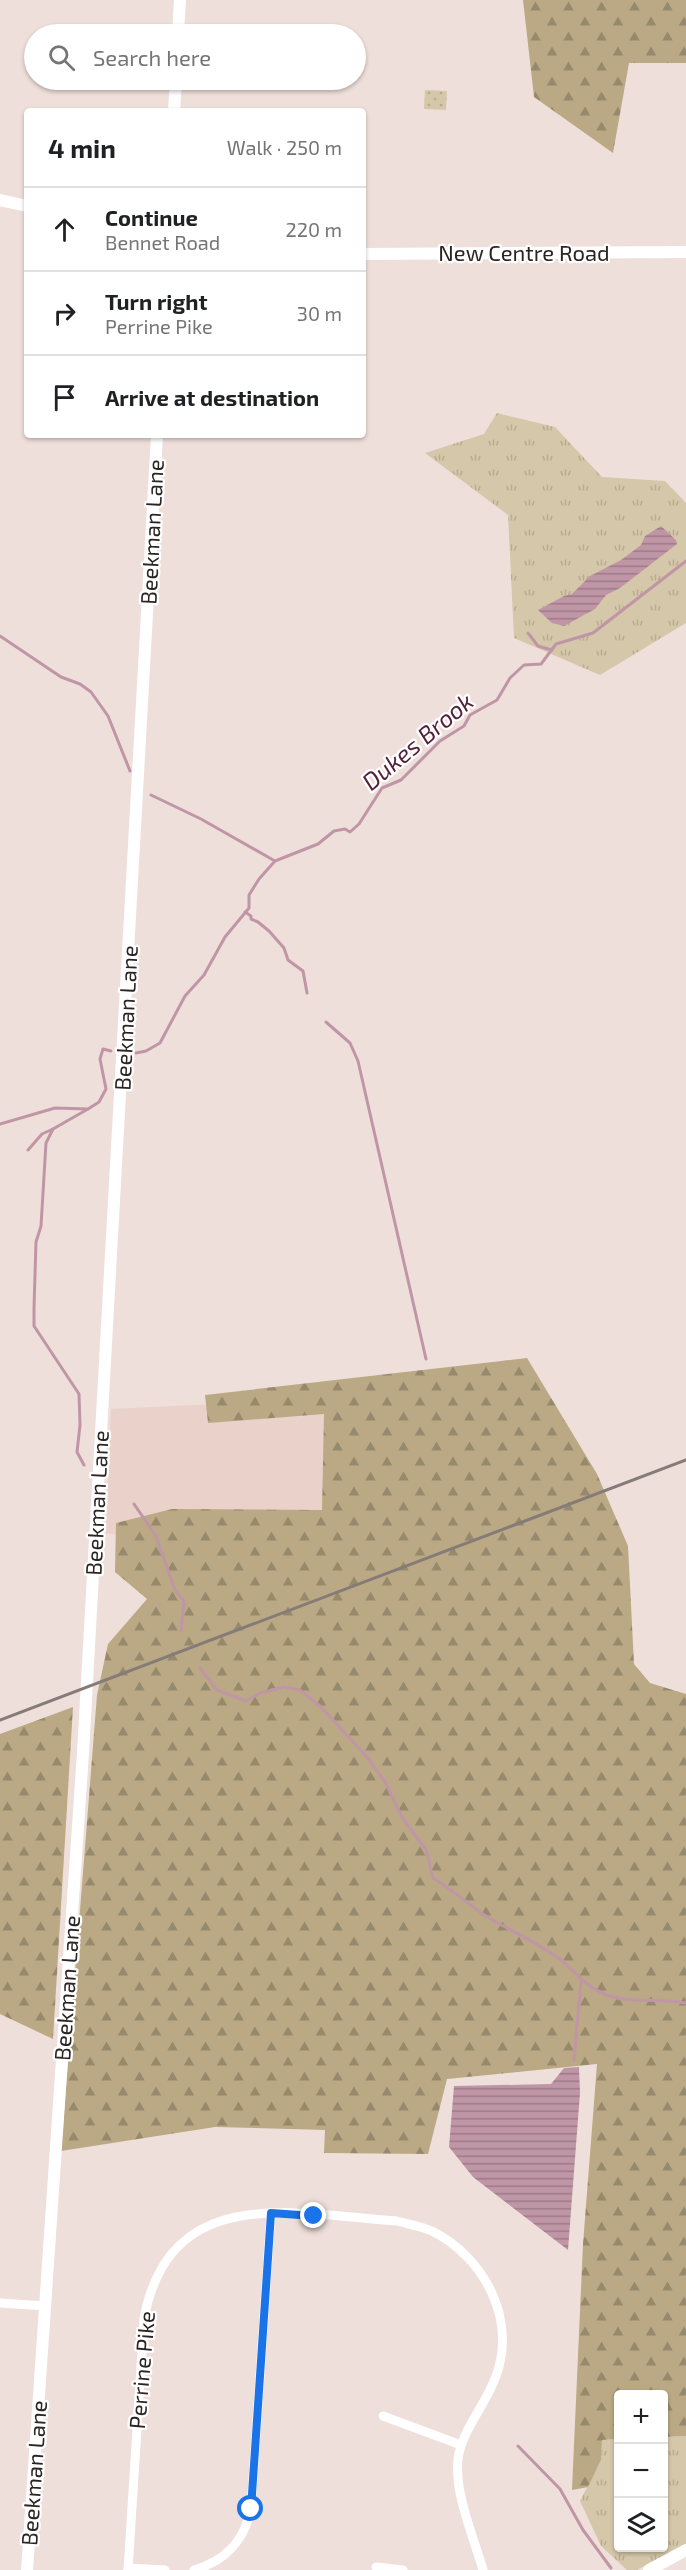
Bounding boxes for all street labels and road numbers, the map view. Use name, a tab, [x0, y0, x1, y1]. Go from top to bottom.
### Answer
street label: New Centre Road	[438, 239, 610, 265]
street label: Beekman Lane	[134, 459, 168, 605]
street label: Beekman Lane	[108, 945, 142, 1091]
street label: Beekman Lane	[79, 1430, 113, 1576]
street label: Beekman Lane	[48, 1914, 84, 2061]
street label: Perrine Pike	[123, 2310, 159, 2430]
street label: Beekman Lane	[15, 2399, 51, 2546]

